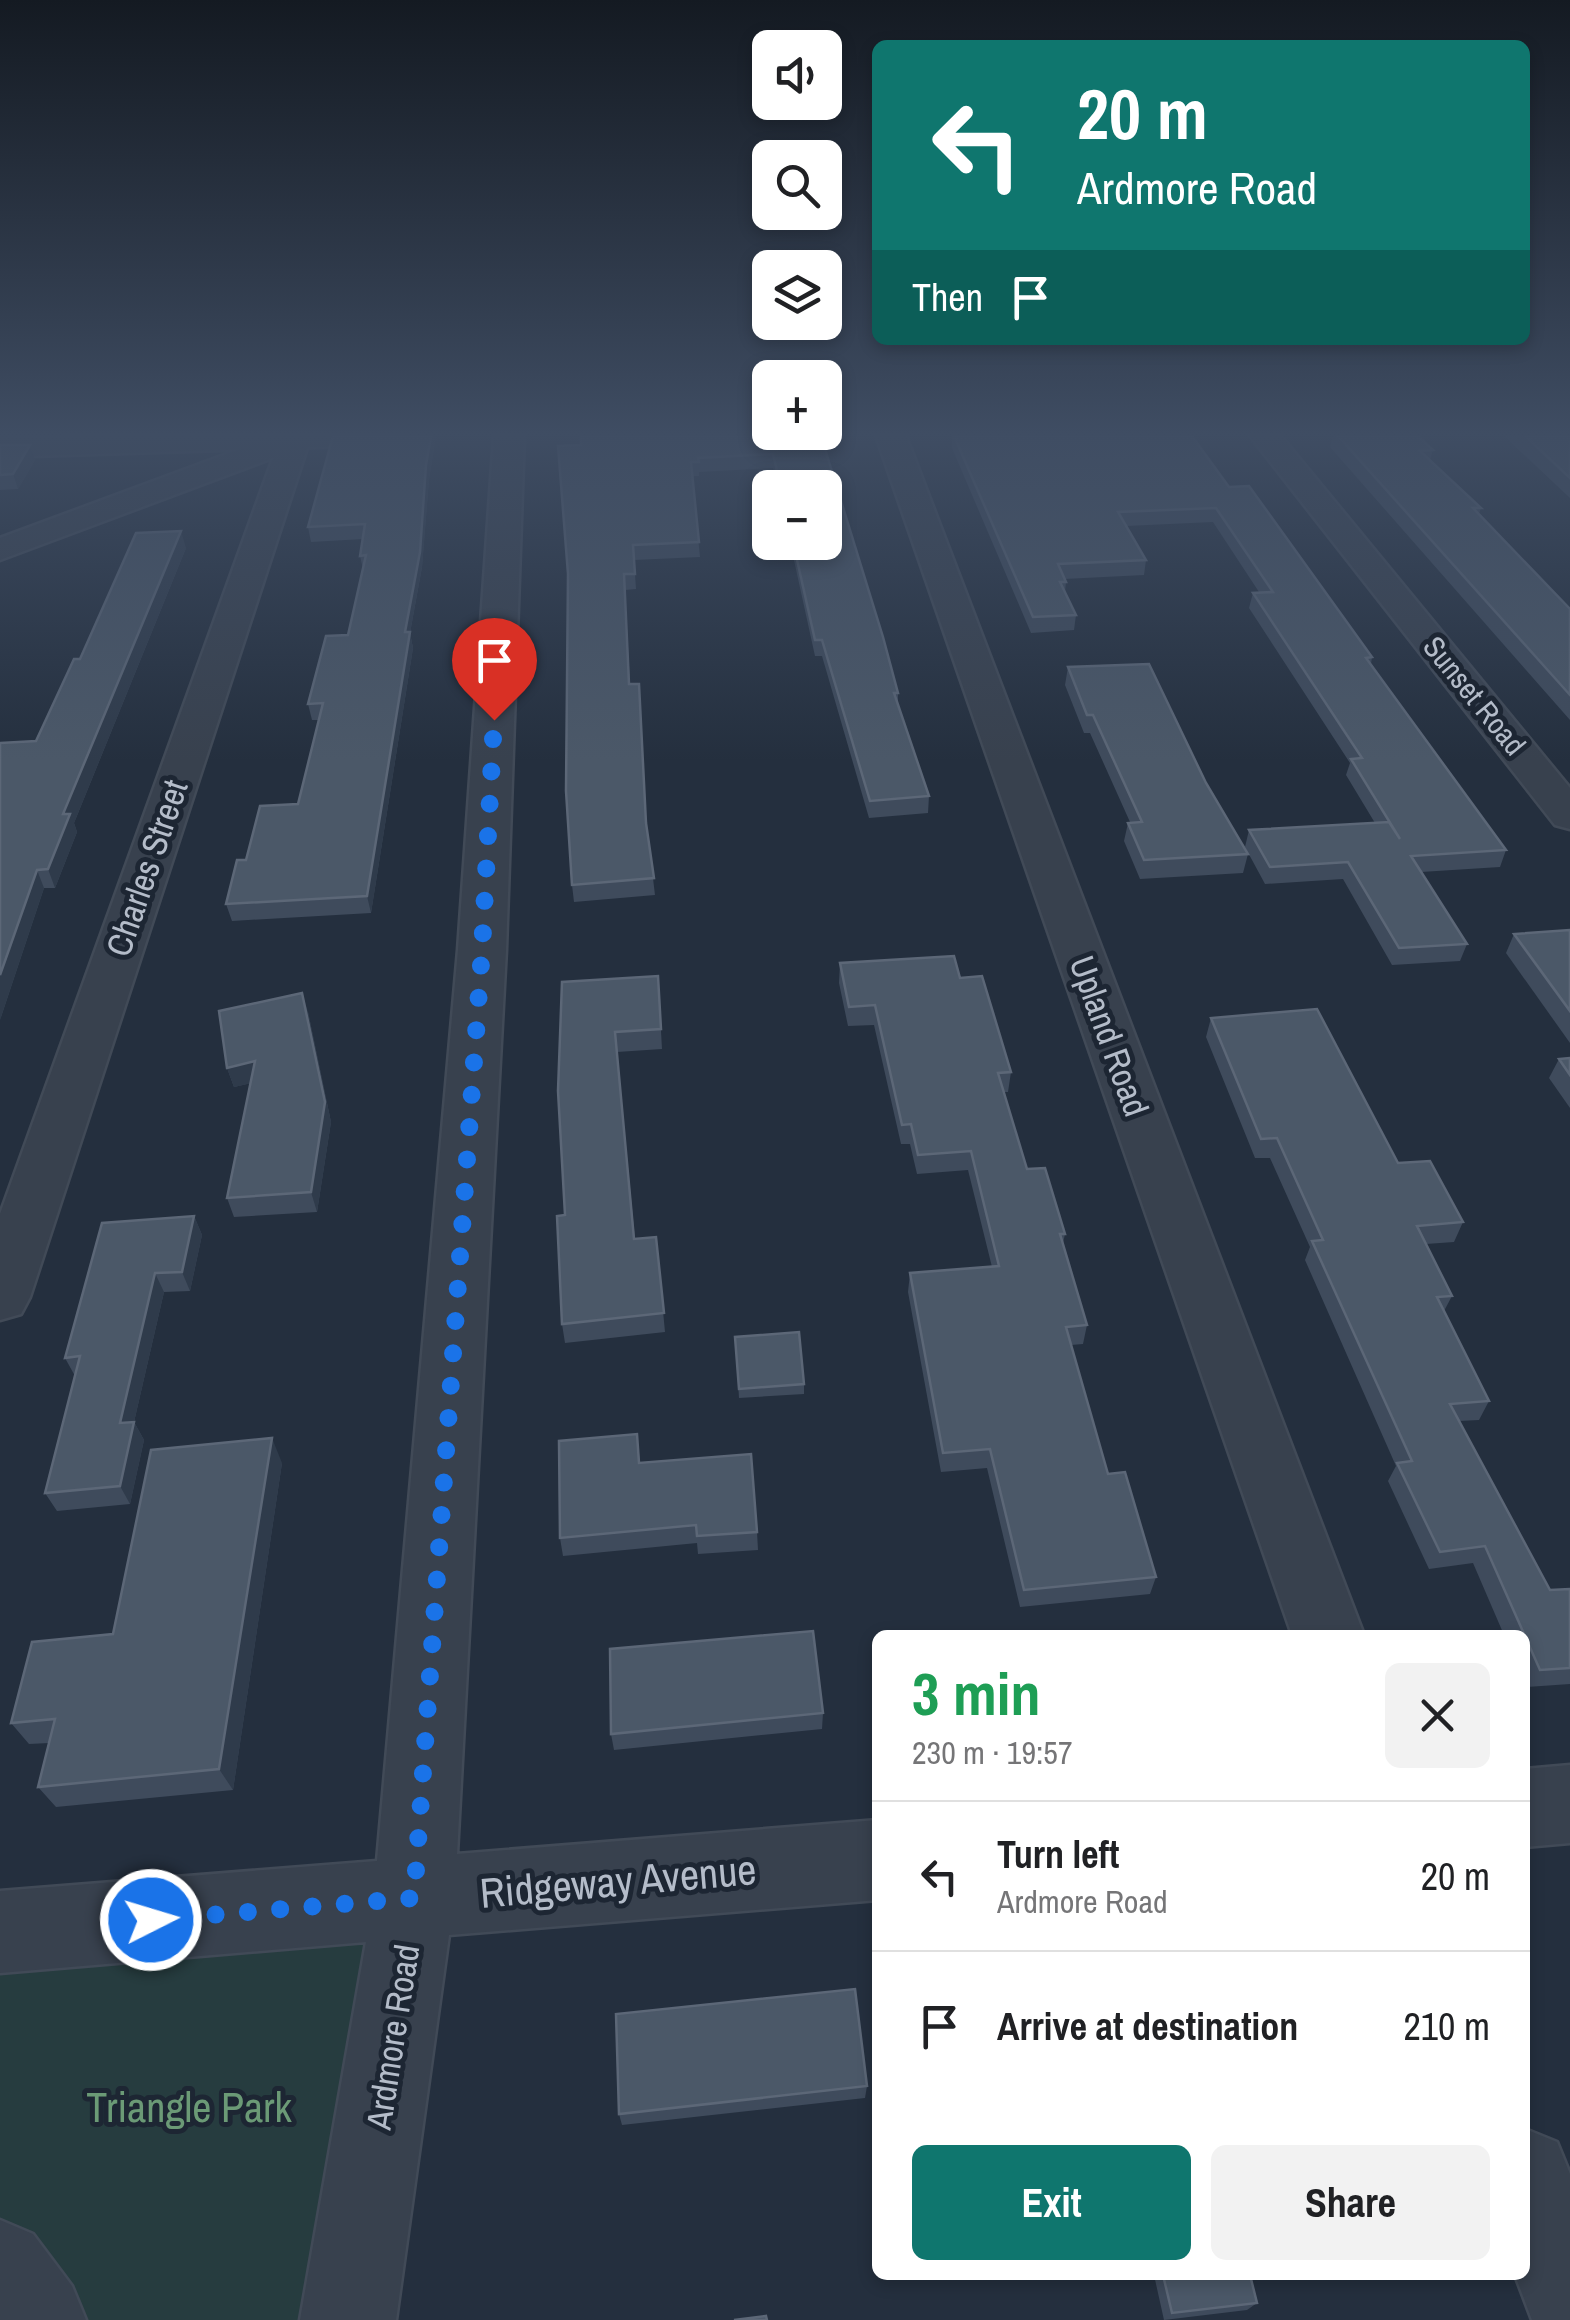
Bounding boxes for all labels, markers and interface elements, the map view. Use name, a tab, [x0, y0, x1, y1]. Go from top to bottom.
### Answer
map controls	[752, 30, 842, 560]
button: sound	[752, 30, 842, 120]
text: 20 m	[1077, 67, 1208, 161]
icon: left	[912, 80, 1042, 210]
button: search	[752, 140, 842, 230]
text: Ardmore Road	[1077, 157, 1317, 218]
button: layers	[752, 250, 842, 340]
icon: arrive	[1003, 270, 1058, 325]
text: Then	[912, 272, 983, 323]
button: +	[752, 360, 842, 450]
button: −	[752, 470, 842, 560]
pin	[452, 618, 537, 721]
street label: Sunset Road	[1414, 628, 1535, 763]
icon: arrive	[467, 633, 522, 688]
street label: Charles Street	[94, 773, 199, 962]
street label: Upland Road	[1059, 949, 1160, 1123]
text: 3 min	[912, 1653, 1041, 1734]
button: close	[1385, 1663, 1490, 1768]
text: 230 m · 19:57	[912, 1731, 1072, 1774]
text: Turn left	[997, 1829, 1119, 1880]
street label: Ridgeway Avenue	[478, 1841, 758, 1921]
icon: left	[912, 1849, 967, 1904]
text: 20 m	[1421, 1851, 1490, 1902]
position arrow	[99, 1868, 203, 1972]
text: Ardmore Road	[997, 1880, 1168, 1923]
street label: Ardmore Road	[355, 1941, 430, 2134]
icon: arrive	[912, 1999, 967, 2054]
text: Arrive at destination	[997, 2001, 1298, 2052]
text: 210 m	[1403, 2001, 1490, 2052]
park label: Triangle Park	[86, 2079, 293, 2135]
button: Exit	[912, 2145, 1191, 2260]
button: Share	[1211, 2145, 1490, 2260]

